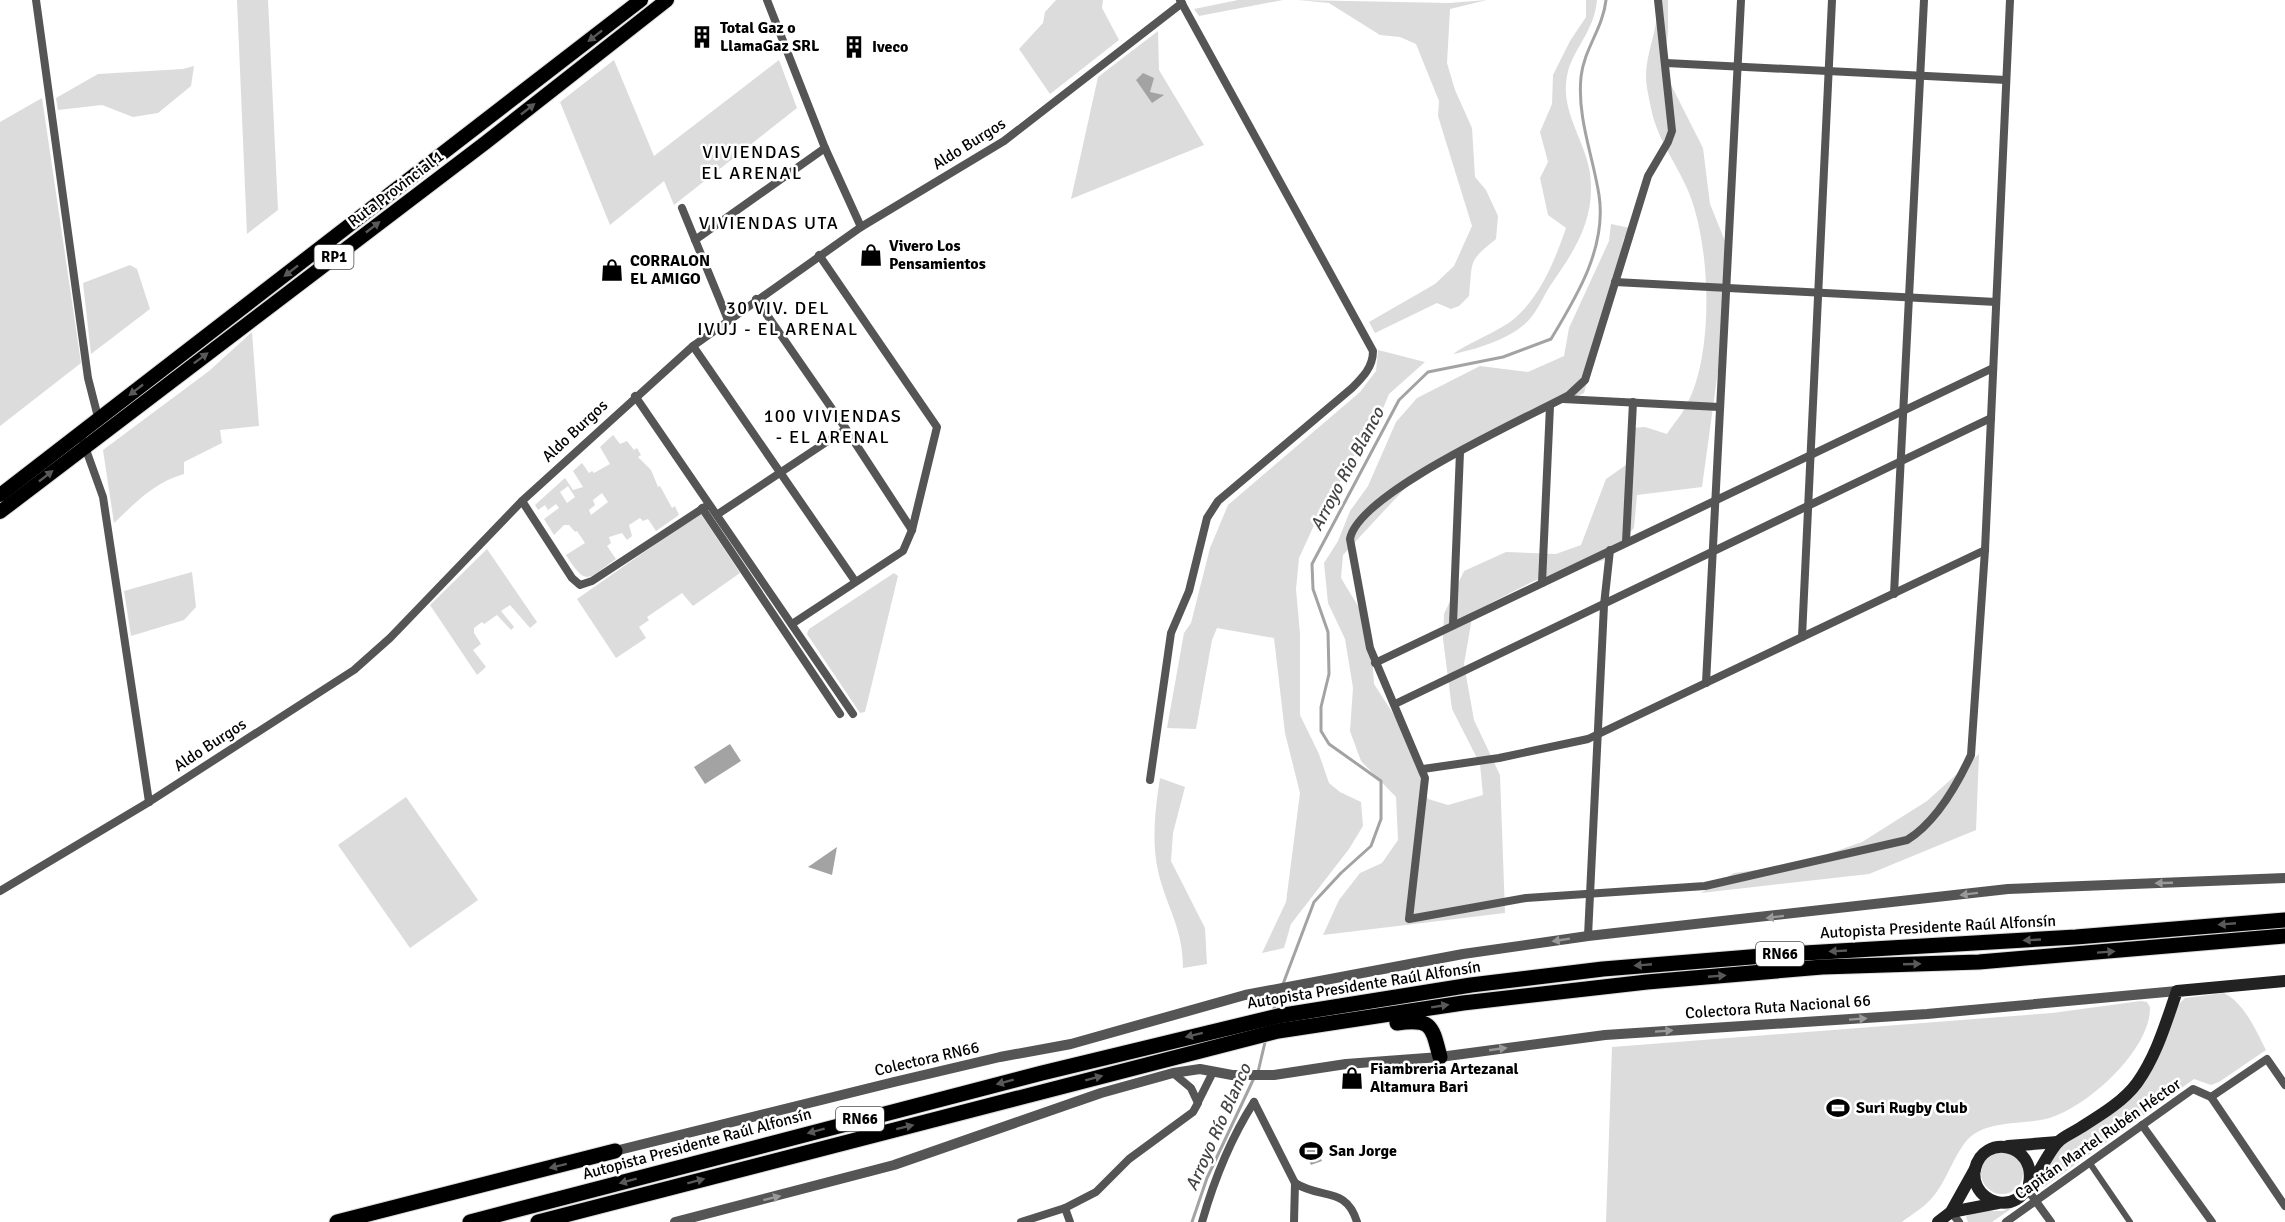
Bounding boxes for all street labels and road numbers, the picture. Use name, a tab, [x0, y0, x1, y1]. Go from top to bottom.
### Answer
street label: Aldo Burgos	[929, 114, 1009, 174]
street label: Ruta Provincial 1	[344, 146, 448, 232]
road number: RP1	[314, 245, 354, 269]
street label: Aldo Burgos	[538, 396, 612, 466]
street label: Aldo Burgos	[170, 714, 250, 776]
street label: Autopista Presidente Raúl Alfonsín	[1819, 911, 2057, 943]
road number: RN66	[1756, 942, 1804, 966]
street label: Autopista Presidente Raúl Alfonsín	[1246, 957, 1482, 1013]
street label: Colectora Ruta Nacional 66	[1685, 991, 1871, 1023]
street label: Colectora RN66	[873, 1037, 981, 1081]
street label: Capitán Martel Rubén Héctor	[2011, 1074, 2185, 1204]
street label: Autopista Presidente Raúl Alfonsín	[580, 1104, 814, 1184]
road number: RN66	[836, 1107, 884, 1131]

